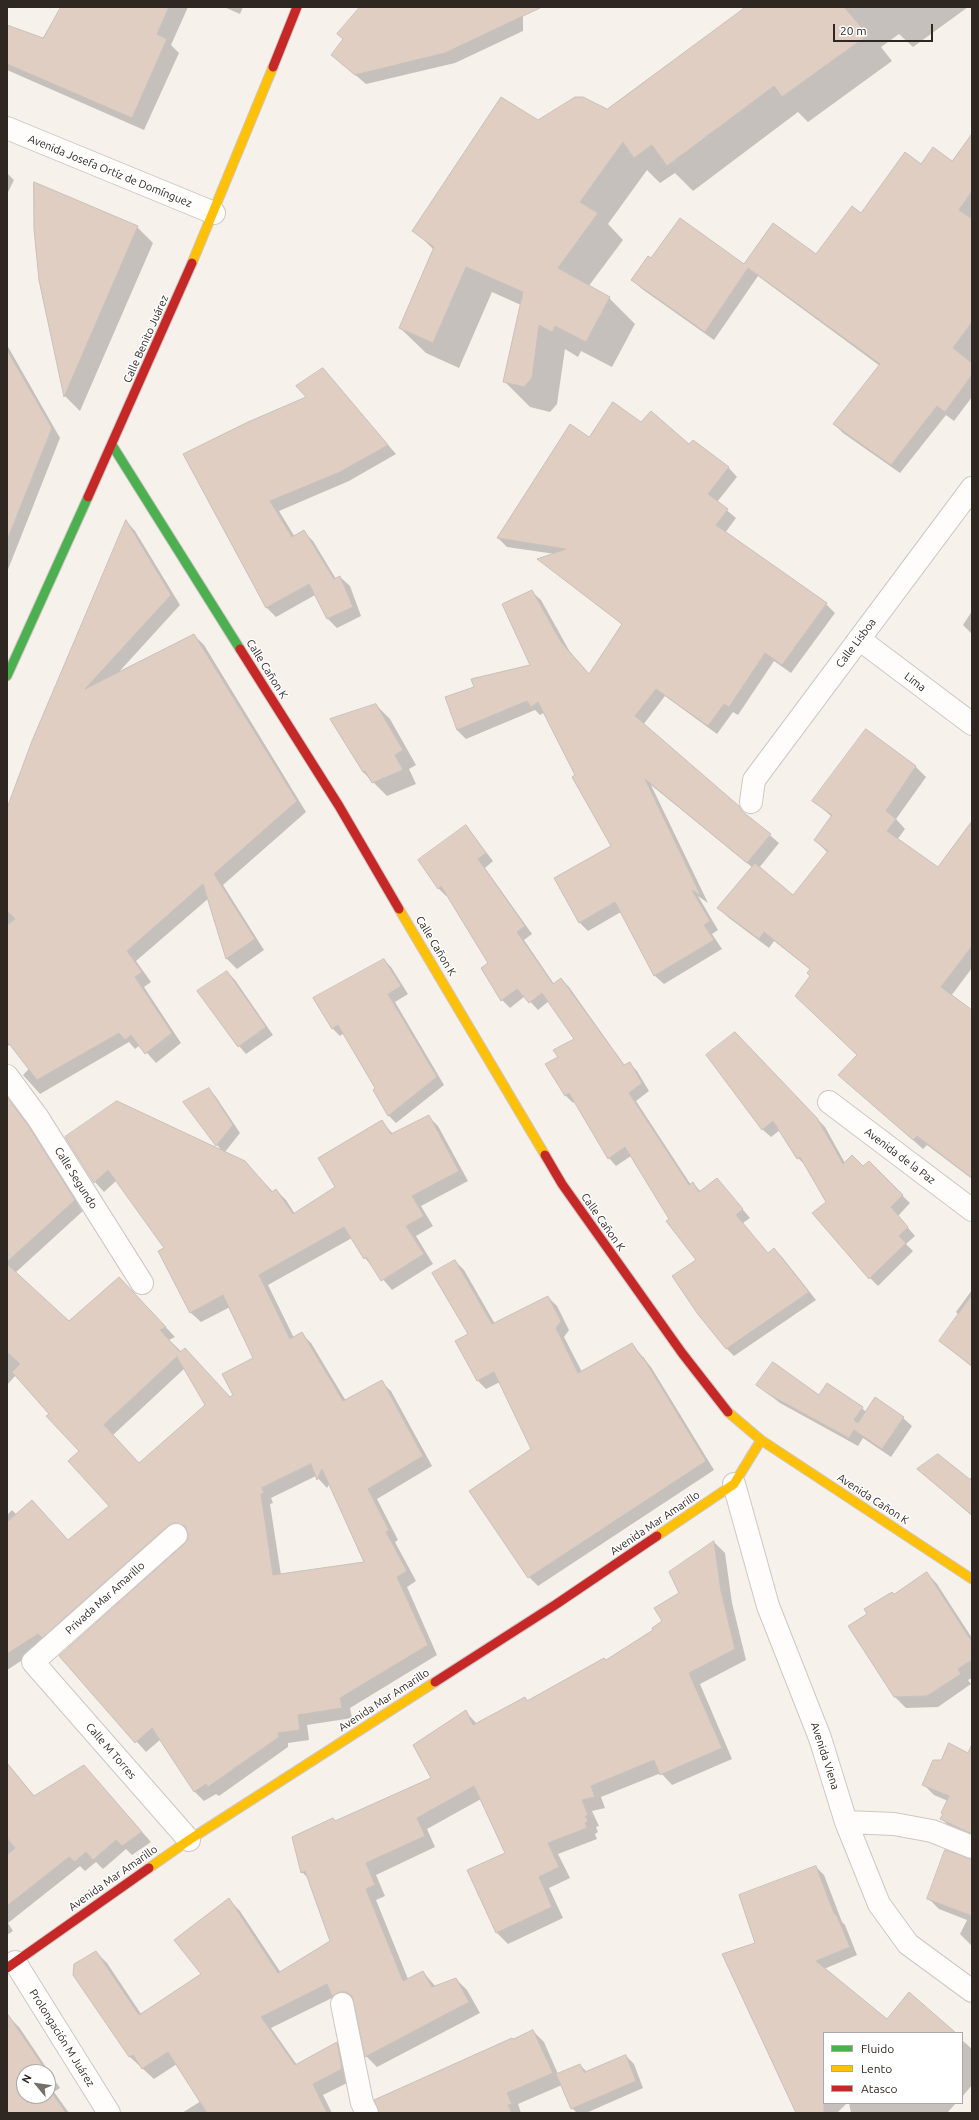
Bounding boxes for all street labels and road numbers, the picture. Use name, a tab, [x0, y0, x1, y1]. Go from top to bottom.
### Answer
street label: Avenida Josefa Ortíz de Domínguez	[26, 132, 194, 210]
street label: Calle Benito Juárez	[121, 293, 171, 385]
street label: Calle Lisboa	[833, 616, 879, 670]
street label: Calle Cañon K	[244, 637, 290, 701]
street label: Lima	[902, 670, 928, 694]
street label: Calle Cañon K	[413, 914, 459, 978]
street label: Avenida de la Paz	[862, 1125, 938, 1187]
street label: Calle Segundo	[52, 1145, 100, 1211]
street label: Calle Cañon K	[578, 1191, 628, 1253]
street label: Avenida Cañon K	[835, 1471, 911, 1527]
street label: Avenida Mar Amarillo	[608, 1488, 702, 1558]
street label: Privada Mar Amarillo	[63, 1559, 147, 1637]
street label: Avenida Mar Amarillo	[336, 1666, 432, 1734]
street label: Calle M Torres	[83, 1720, 139, 1782]
street label: Avenida Viena	[808, 1721, 842, 1791]
street label: Avenida Mar Amarillo	[66, 1842, 160, 1914]
street label: Prolongación M Juárez	[27, 1987, 97, 2089]

